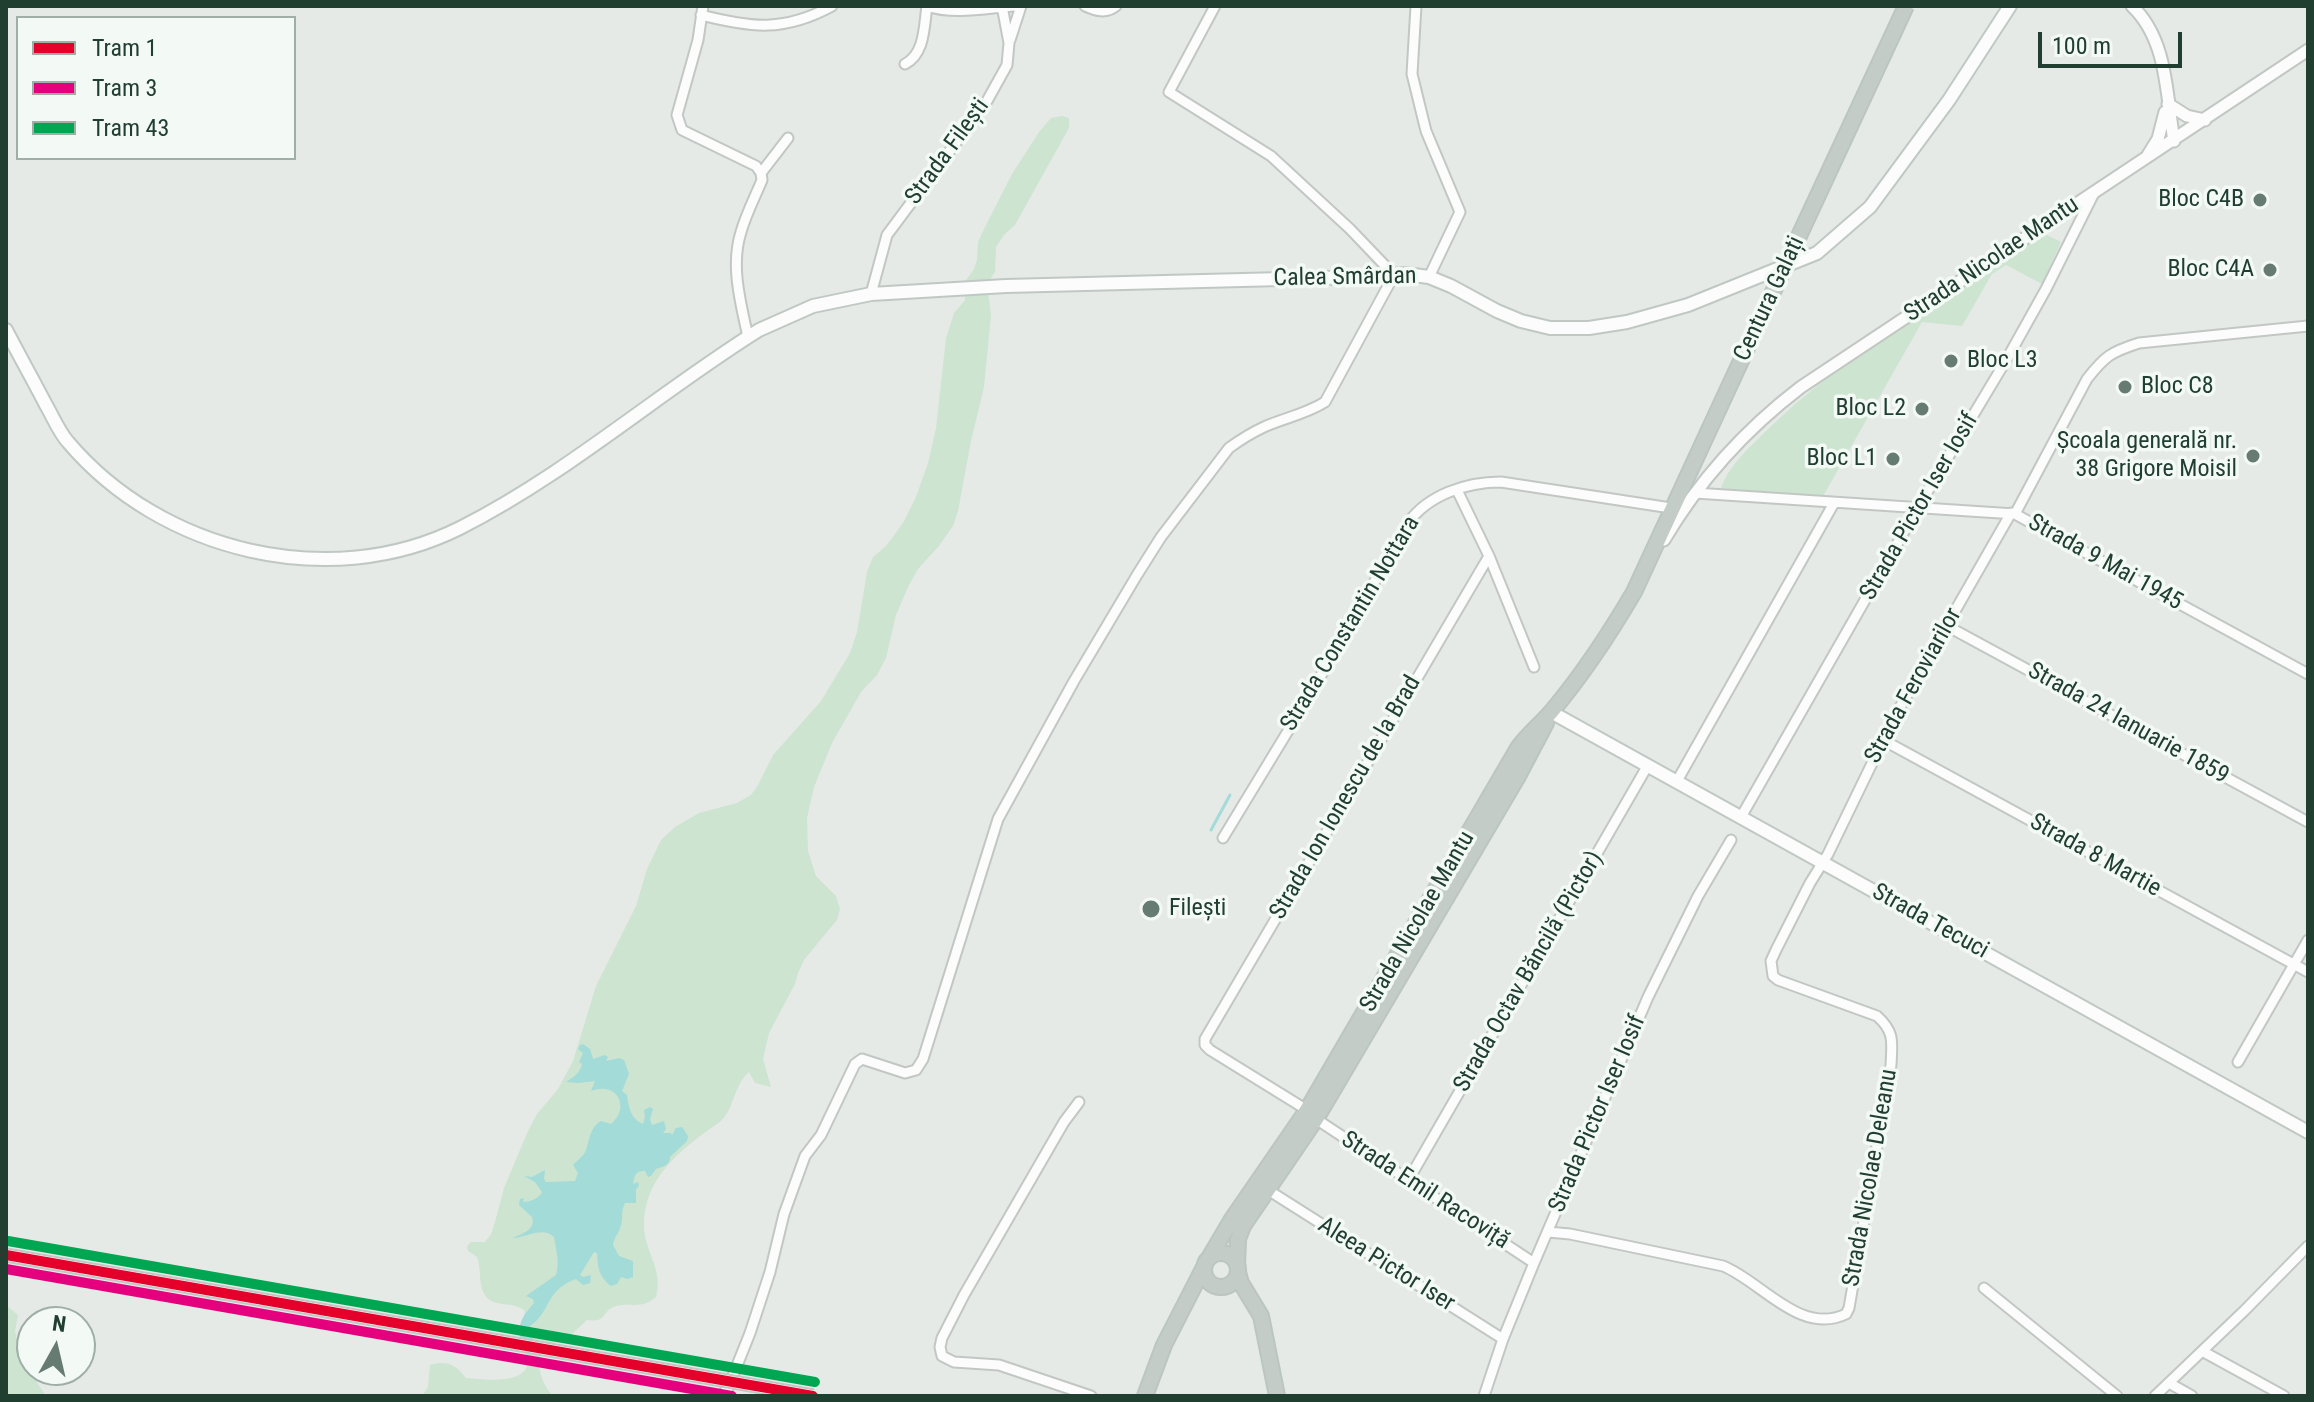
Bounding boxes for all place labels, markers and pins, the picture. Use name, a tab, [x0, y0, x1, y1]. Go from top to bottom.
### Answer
place label: Bloc C4B	[2158, 186, 2244, 214]
marker: Bloc C4B	[2251, 191, 2269, 209]
place label: Bloc C4A	[2167, 256, 2254, 284]
marker: Bloc C4A	[2261, 261, 2279, 279]
place label: Bloc L3	[1967, 347, 2038, 375]
marker: Bloc L3	[1942, 352, 1960, 370]
place label: Bloc C8	[2141, 373, 2214, 401]
marker: Bloc C8	[2116, 378, 2134, 396]
place label: Bloc L2	[1835, 395, 1906, 423]
marker: Bloc L2	[1913, 400, 1931, 418]
place label: Școala generală nr. 38 Grigore Moisil	[2057, 428, 2237, 484]
place label: Bloc L1	[1806, 445, 1877, 473]
marker: Școala generală nr. 38 Grigore Moisil	[2244, 447, 2262, 465]
marker: Bloc L1	[1884, 450, 1902, 468]
place label: Filești	[1169, 895, 1226, 923]
marker: Filești	[1140, 898, 1162, 920]

